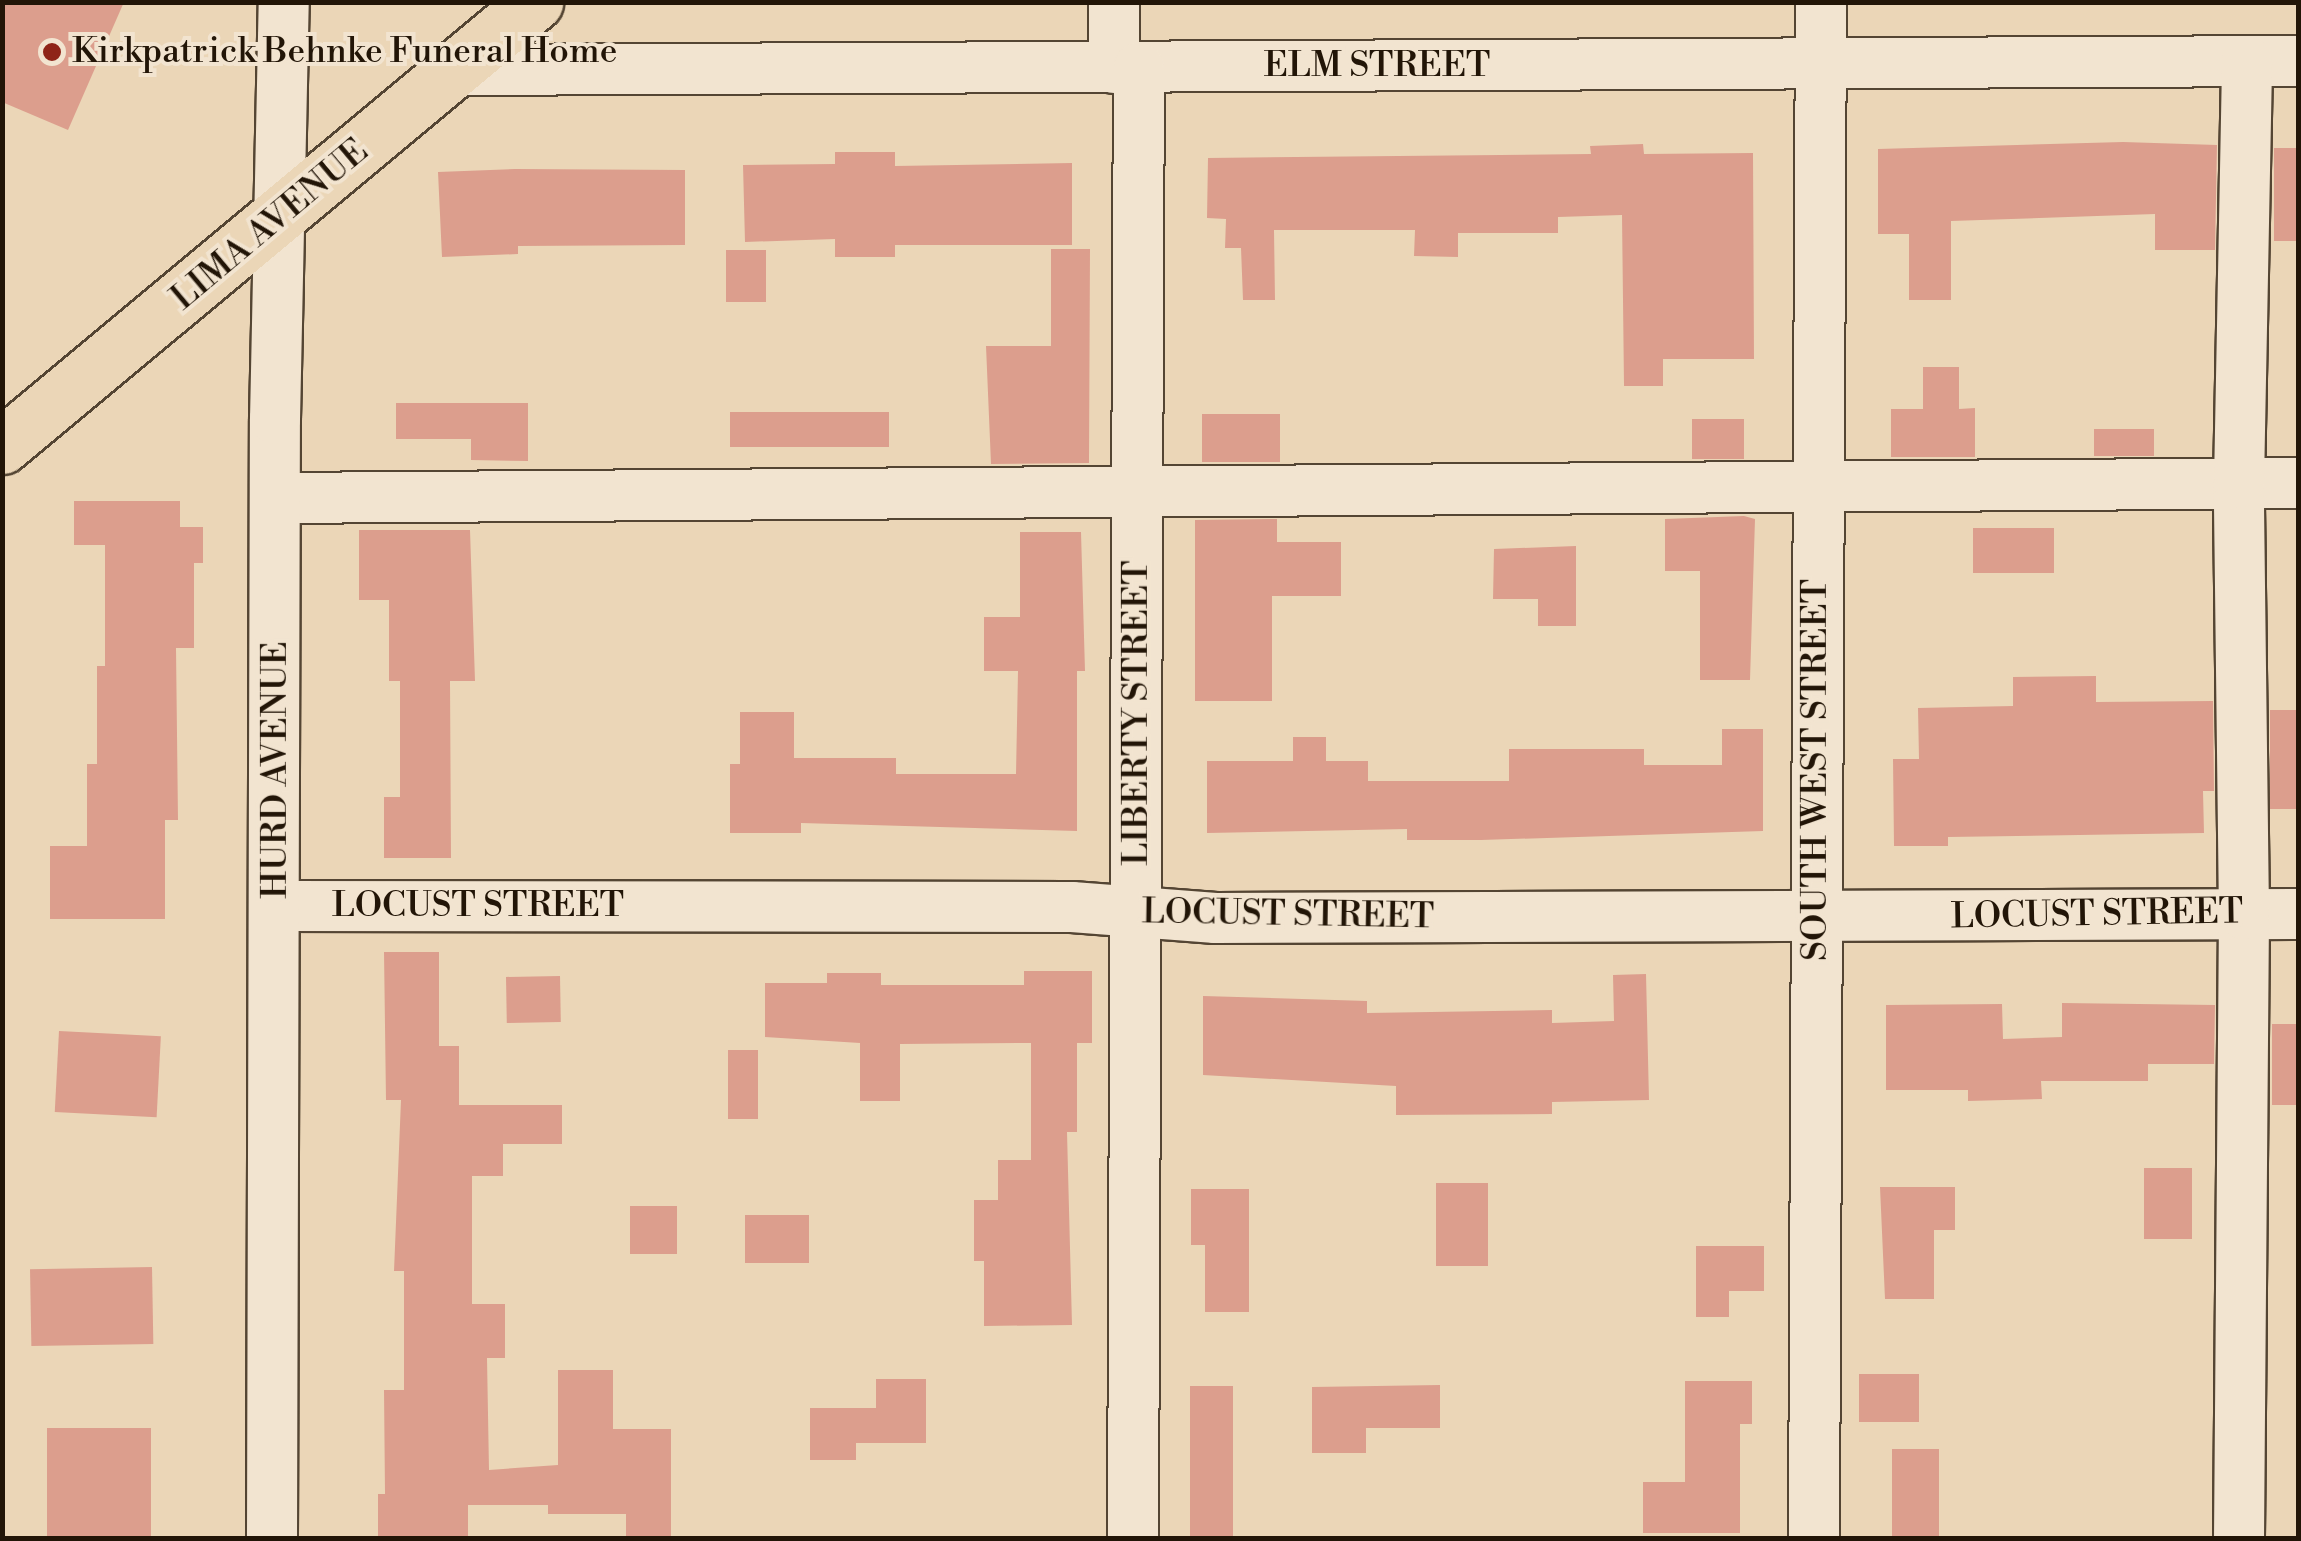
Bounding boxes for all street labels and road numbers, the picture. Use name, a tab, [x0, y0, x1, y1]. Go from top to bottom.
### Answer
street label: ELM STREET	[1264, 45, 1490, 87]
street label: LIMA AVENUE	[163, 131, 377, 319]
street label: LIBERTY STREET	[1116, 560, 1158, 866]
street label: SOUTH WEST STREET	[1795, 579, 1837, 961]
street label: HURD AVENUE	[255, 641, 297, 899]
street label: LOCUST STREET	[332, 885, 624, 927]
street label: LOCUST STREET	[1141, 891, 1435, 939]
street label: LOCUST STREET	[1950, 891, 2244, 939]

